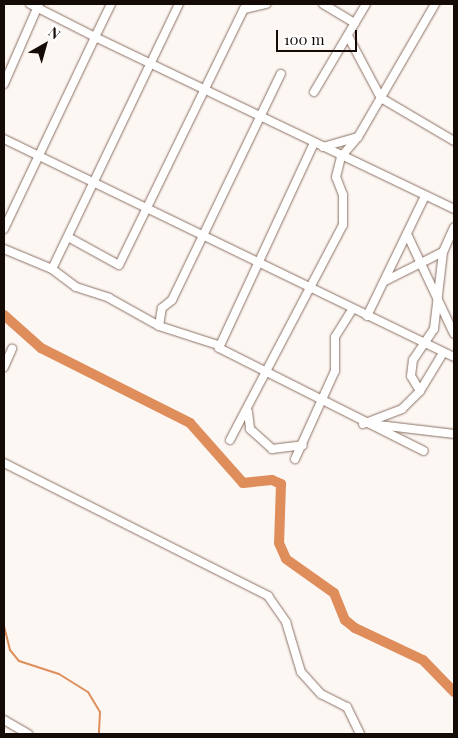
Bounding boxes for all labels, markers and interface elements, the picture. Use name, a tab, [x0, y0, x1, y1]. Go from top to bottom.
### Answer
north arrow	[20, 20, 70, 70]
scale bar	[278, 20, 359, 52]
text: N	[45, 22, 64, 43]
text: 100 m	[284, 29, 325, 49]

